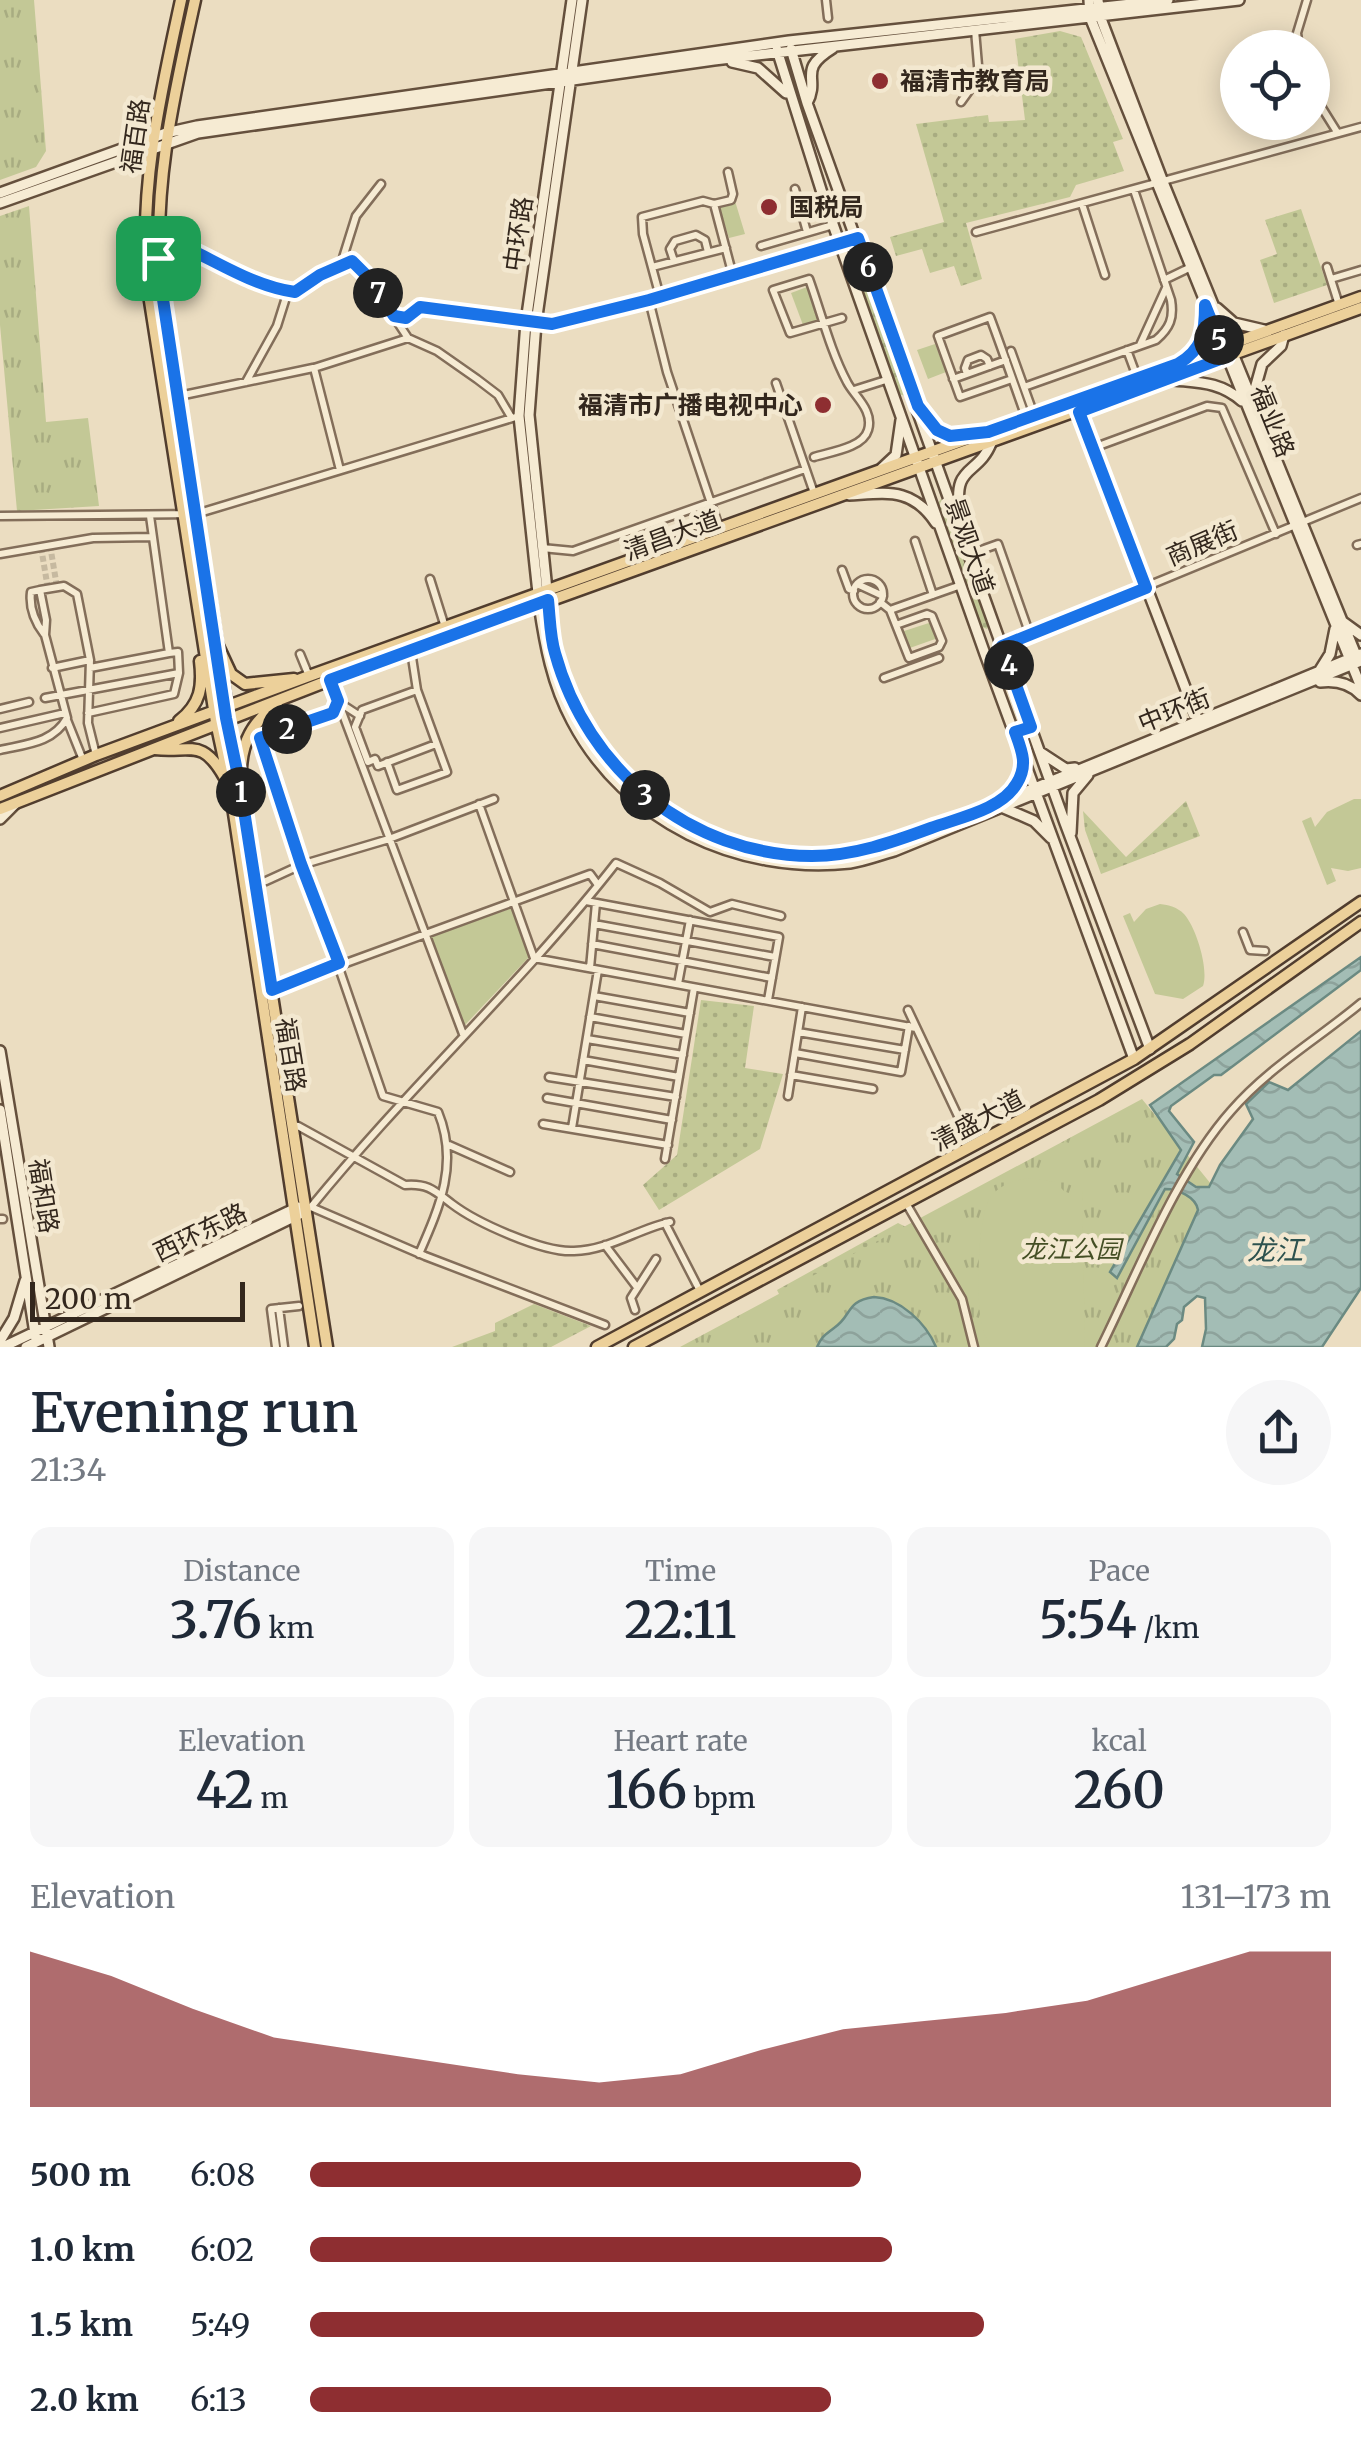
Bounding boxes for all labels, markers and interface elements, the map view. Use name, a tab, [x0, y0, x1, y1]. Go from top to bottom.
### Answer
map controls	[1220, 30, 1330, 140]
button: locate	[1220, 30, 1330, 140]
place label: 福清市教育局	[900, 65, 1050, 97]
marker: 福清市教育局	[869, 70, 891, 92]
street label: 福百路	[114, 97, 156, 175]
place label: 国税局	[789, 191, 864, 223]
street label: 中环路	[497, 195, 539, 273]
marker: 国税局	[758, 196, 780, 218]
pin	[116, 216, 201, 301]
icon: arrive	[131, 231, 186, 286]
pin: 6	[843, 242, 893, 292]
text: 6	[859, 249, 877, 285]
pin: 7	[353, 268, 403, 318]
text: 7	[370, 275, 386, 311]
pin: 5	[1194, 315, 1244, 365]
text: 5	[1211, 322, 1227, 358]
street label: 福业路	[1244, 380, 1302, 462]
place label: 福清市广播电视中心	[578, 389, 803, 421]
marker: 福清市广播电视中心	[812, 394, 834, 416]
street label: 景观大道	[939, 494, 1001, 598]
street label: 清昌大道	[620, 503, 724, 567]
street label: 商展街	[1161, 514, 1243, 572]
pin: 4	[984, 640, 1034, 690]
text: 4	[1000, 647, 1018, 683]
street label: 中环街	[1133, 681, 1215, 739]
pin: 2	[262, 704, 312, 754]
text: 2	[279, 711, 295, 747]
pin: 1	[216, 767, 266, 817]
pin: 3	[620, 770, 670, 820]
text: 1	[235, 774, 247, 810]
text: 3	[637, 777, 653, 813]
street label: 福百路	[269, 1015, 313, 1095]
street label: 清盛大道	[926, 1082, 1030, 1158]
street label: 福和路	[22, 1156, 66, 1236]
street label: 西环东路	[148, 1196, 252, 1268]
water label: 龙江	[1247, 1232, 1306, 1268]
park label: 龙江公园	[1021, 1233, 1124, 1265]
scale bar	[30, 1277, 245, 1322]
text: 200 m	[45, 1281, 132, 1317]
text: Evening run	[30, 1378, 358, 1447]
button: share	[1226, 1380, 1331, 1485]
text: 21:34	[30, 1450, 106, 1490]
text: Distance	[183, 1553, 300, 1589]
text: Time	[645, 1553, 716, 1589]
text: Pace	[1089, 1553, 1150, 1589]
text: 3.76	[169, 1589, 262, 1652]
text: 22:11	[624, 1589, 737, 1652]
text: 5:54	[1039, 1589, 1137, 1652]
text: km	[262, 1610, 314, 1646]
text: /km	[1137, 1610, 1200, 1646]
text: Elevation	[178, 1723, 305, 1759]
text: Heart rate	[614, 1723, 747, 1759]
text: kcal	[1092, 1723, 1147, 1759]
text: 42	[195, 1759, 254, 1822]
text: 166	[605, 1759, 687, 1822]
text: 260	[1073, 1759, 1165, 1822]
text: m	[254, 1780, 288, 1816]
text: bpm	[687, 1780, 756, 1816]
text: Elevation	[30, 1877, 175, 1917]
text: 131–173 m	[1180, 1877, 1331, 1917]
text: 500 m	[30, 2155, 131, 2195]
text: 6:08	[190, 2155, 255, 2195]
text: 1.0 km	[30, 2230, 135, 2270]
text: 6:02	[190, 2230, 254, 2270]
text: 1.5 km	[30, 2305, 133, 2345]
text: 5:49	[190, 2305, 250, 2345]
text: 2.0 km	[30, 2380, 139, 2420]
text: 6:13	[190, 2380, 247, 2420]

